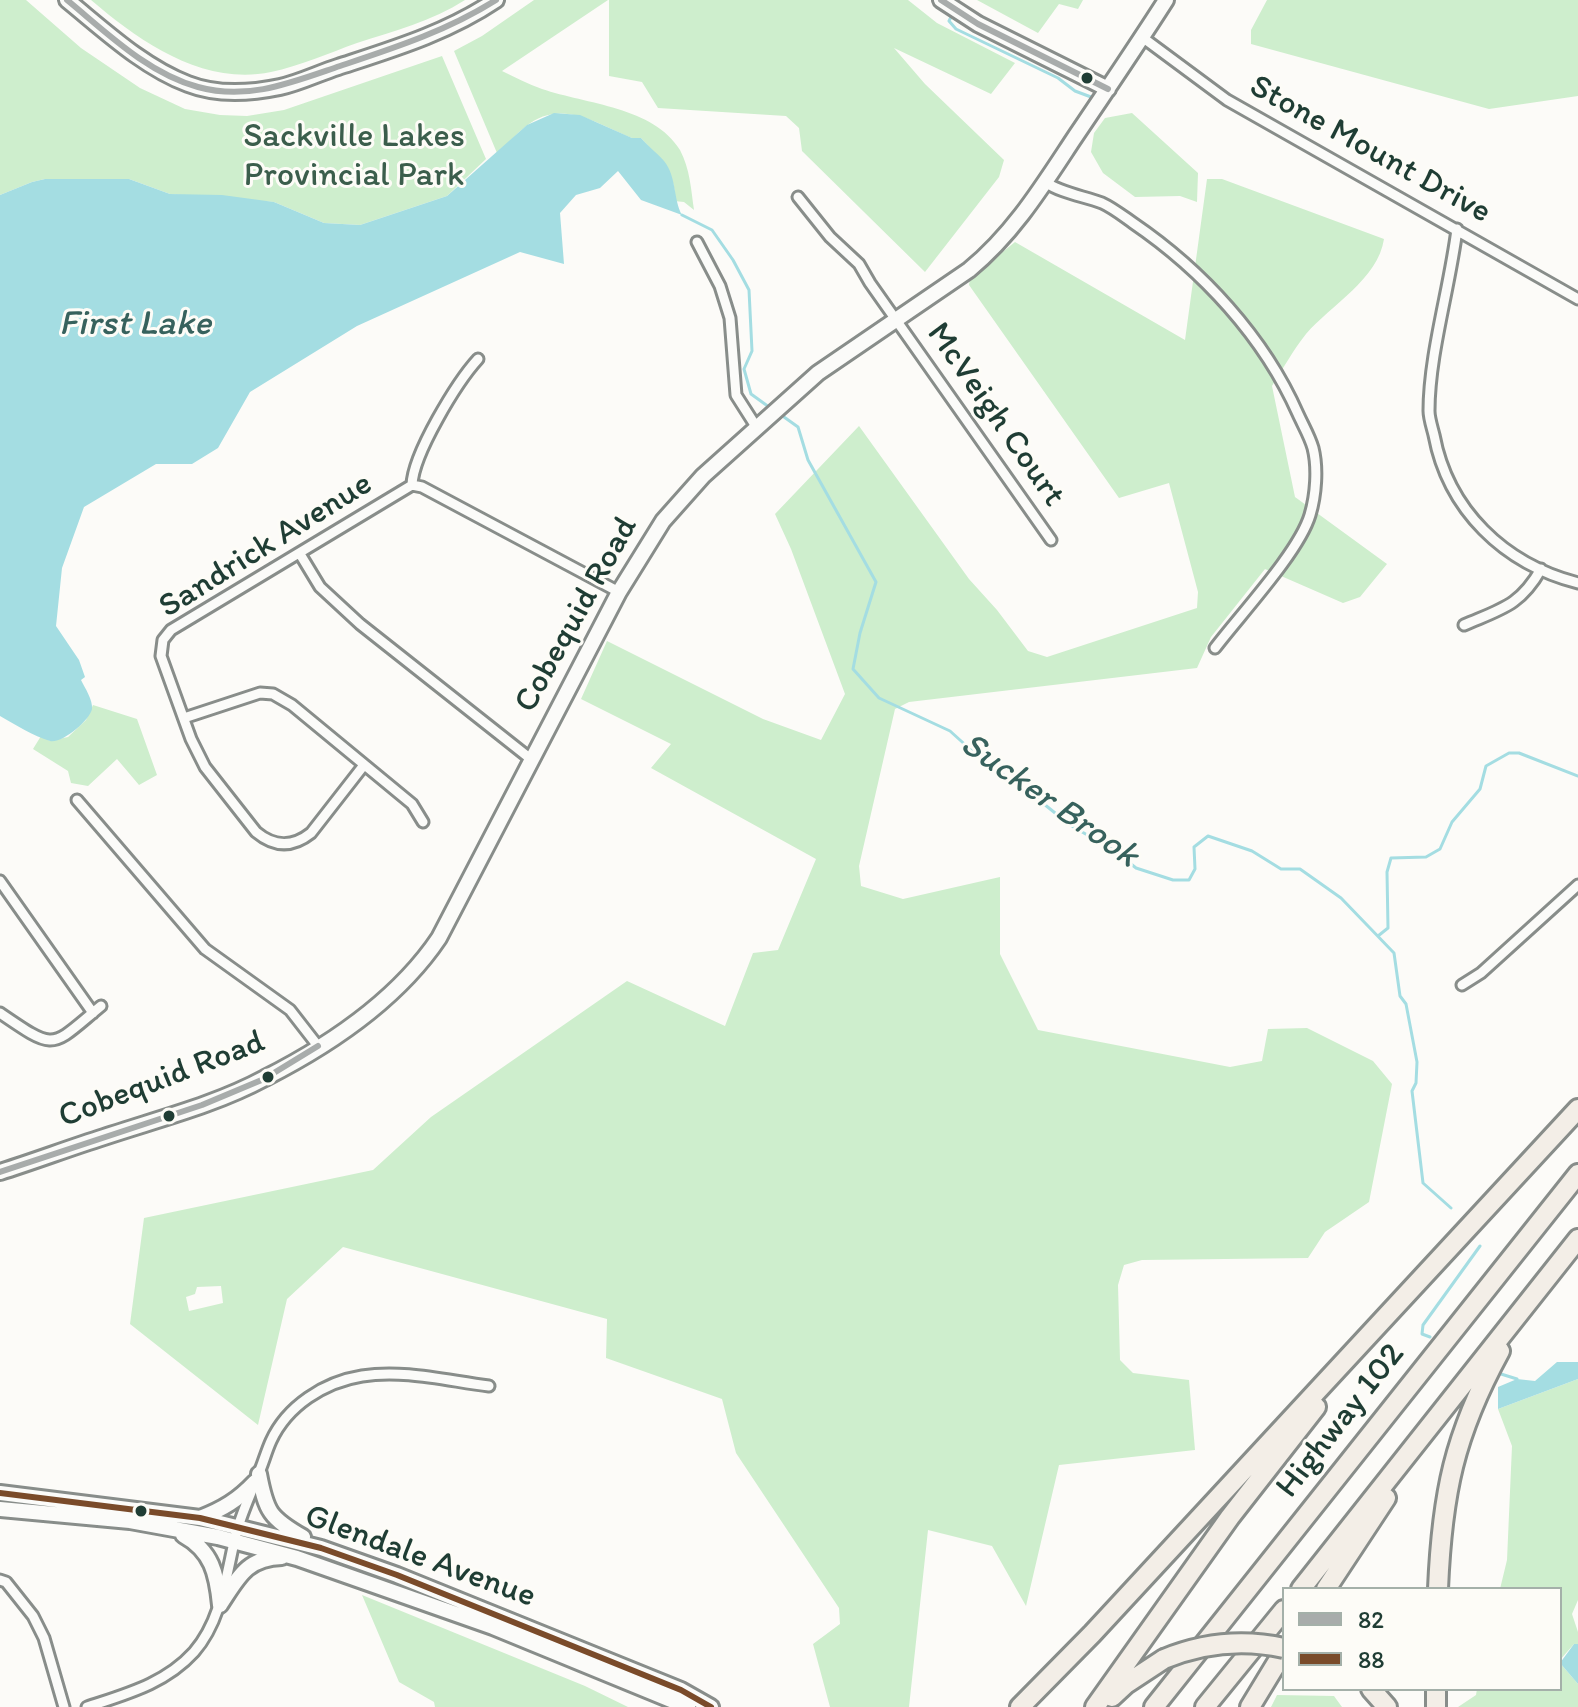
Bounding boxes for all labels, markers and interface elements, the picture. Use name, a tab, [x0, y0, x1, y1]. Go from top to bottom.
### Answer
street label: Stone Mount Drive	[1242, 67, 1498, 233]
unlabelled marker	[1079, 70, 1095, 86]
park label: Sackville Lakes Provincial Park	[243, 117, 465, 196]
water label: First Lake	[59, 303, 211, 347]
street label: McVeigh Court	[917, 315, 1073, 515]
street label: Sandrick Avenue	[152, 464, 380, 628]
street label: Cobequid Road	[506, 510, 648, 720]
water label: Sucker Brook	[952, 724, 1146, 878]
street label: Cobequid Road	[53, 1022, 271, 1138]
unlabelled marker	[260, 1069, 276, 1085]
unlabelled marker	[161, 1108, 177, 1124]
street label: Highway 102	[1268, 1335, 1414, 1507]
street label: Glendale Avenue	[299, 1496, 541, 1618]
unlabelled marker	[133, 1503, 149, 1519]
legend	[1282, 1587, 1562, 1691]
text: 82	[1358, 1605, 1384, 1634]
text: 88	[1358, 1645, 1384, 1674]

